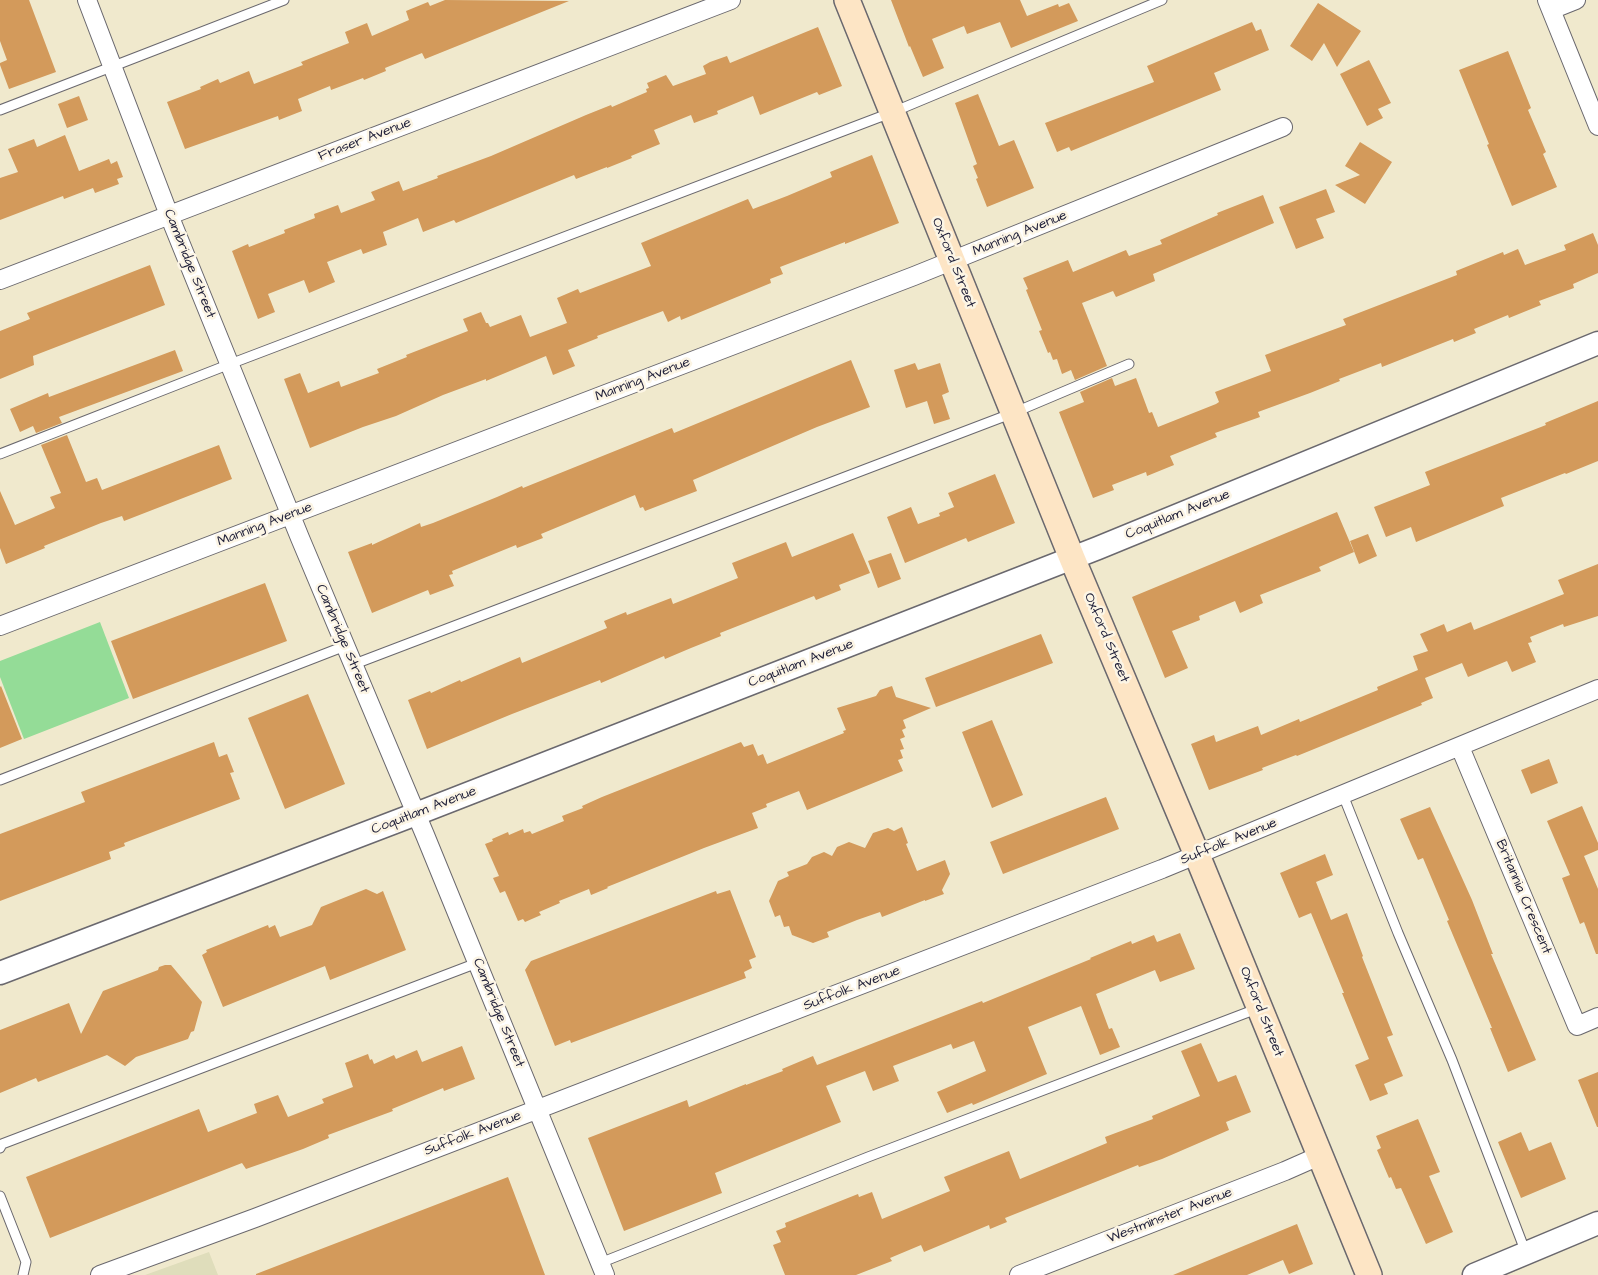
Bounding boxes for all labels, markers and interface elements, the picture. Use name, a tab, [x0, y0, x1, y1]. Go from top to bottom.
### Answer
street label: Fraser Avenue	[316, 115, 414, 165]
street label: Cambridge Street	[159, 207, 219, 321]
street label: Manning Avenue	[970, 207, 1070, 261]
street label: Oxford Street	[927, 215, 979, 311]
street label: Manning Avenue	[593, 354, 693, 406]
street label: Coquitlam Avenue	[1123, 486, 1233, 544]
street label: Manning Avenue	[215, 499, 315, 551]
street label: Cambridge Street	[312, 582, 372, 696]
street label: Oxford Street	[1080, 591, 1132, 685]
street label: Coquitlam Avenue	[746, 636, 856, 692]
street label: Coquitlam Avenue	[369, 783, 479, 839]
street label: Suffolk Avenue	[1178, 815, 1280, 869]
street label: Britannia Crescent	[1491, 837, 1555, 957]
street label: Cambridge Street	[468, 956, 528, 1070]
street label: Suffolk Avenue	[801, 963, 903, 1015]
street label: Oxford Street	[1235, 964, 1287, 1060]
street label: Suffolk Avenue	[422, 1108, 524, 1160]
street label: Westminster Avenue	[1105, 1184, 1235, 1248]

